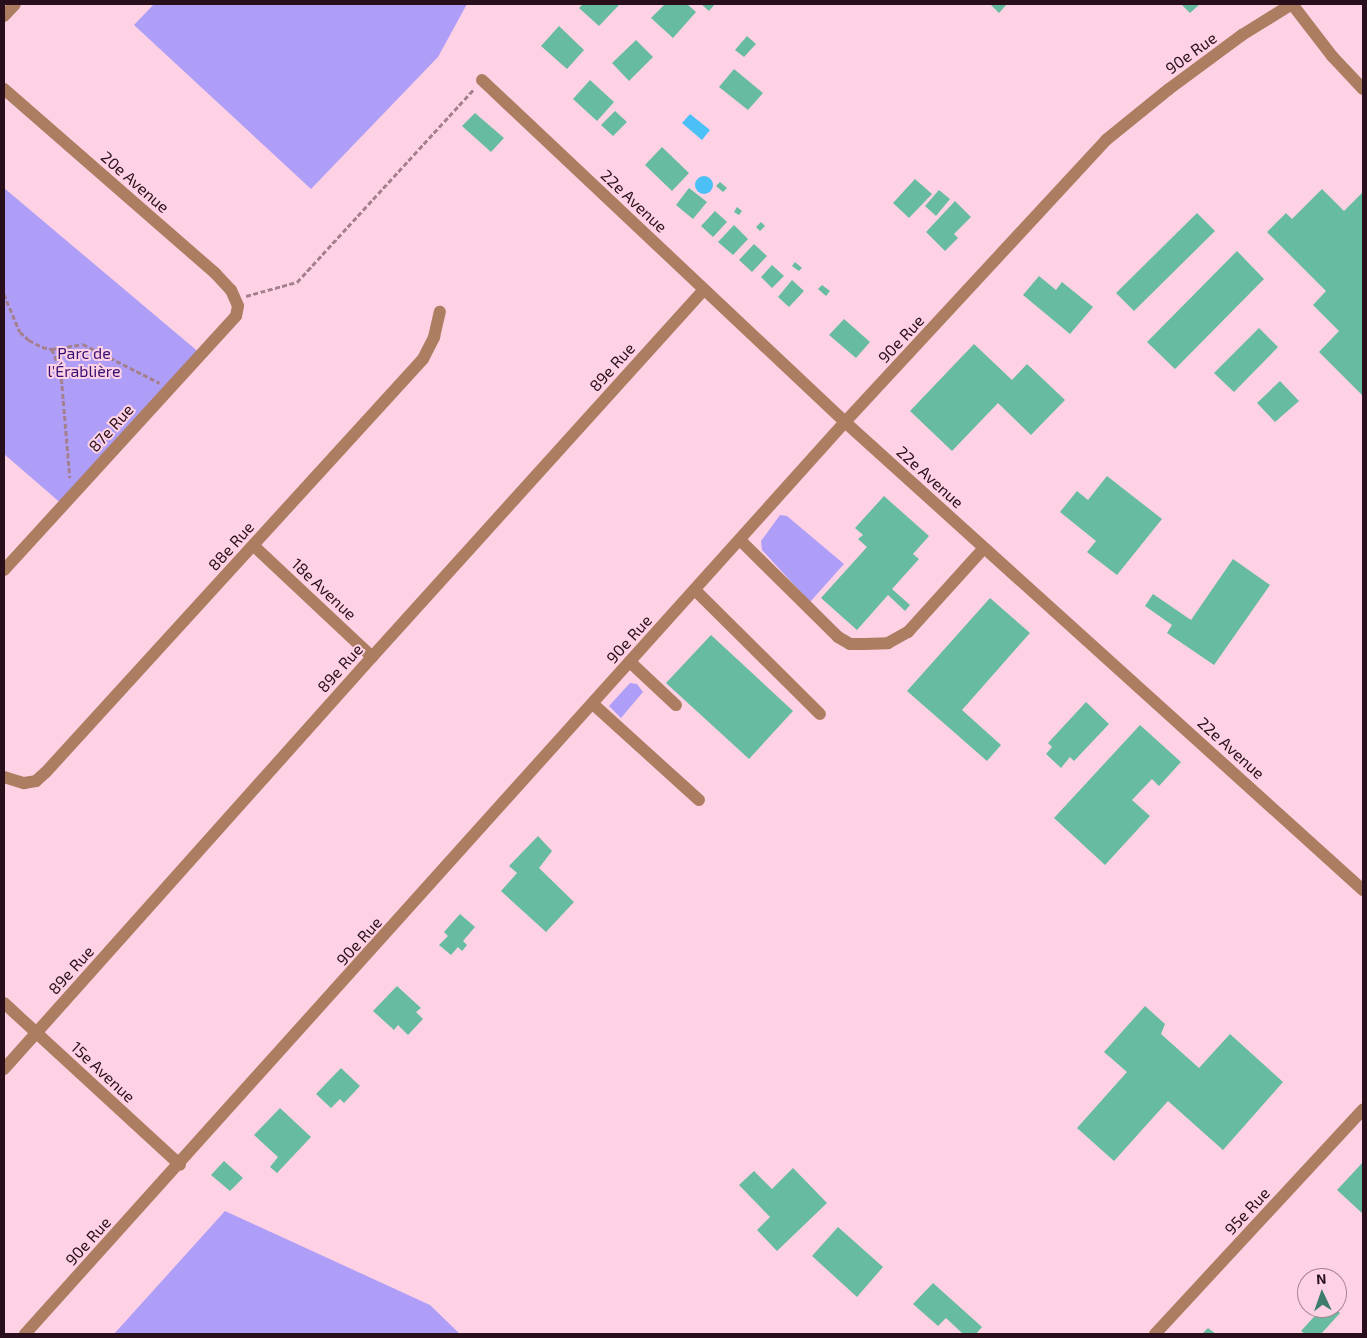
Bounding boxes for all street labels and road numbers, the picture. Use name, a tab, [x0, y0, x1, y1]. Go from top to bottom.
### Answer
street label: 90e Rue	[1162, 28, 1220, 78]
street label: 20e Avenue	[97, 147, 173, 217]
street label: 22e Avenue	[597, 165, 671, 237]
street label: 90e Rue	[874, 311, 928, 367]
street label: 89e Rue	[585, 339, 639, 395]
street label: 87e Rue	[85, 400, 137, 456]
street label: 22e Avenue	[892, 442, 968, 512]
street label: 88e Rue	[204, 518, 258, 574]
street label: 18e Avenue	[288, 554, 360, 624]
street label: 90e Rue	[602, 611, 656, 667]
street label: 89e Rue	[313, 640, 367, 696]
street label: 22e Avenue	[1193, 713, 1269, 783]
street label: 90e Rue	[332, 913, 386, 969]
street label: 89e Rue	[44, 942, 98, 998]
street label: 15e Avenue	[67, 1037, 139, 1107]
street label: 95e Rue	[1220, 1183, 1274, 1239]
street label: 90e Rue	[61, 1213, 115, 1269]

